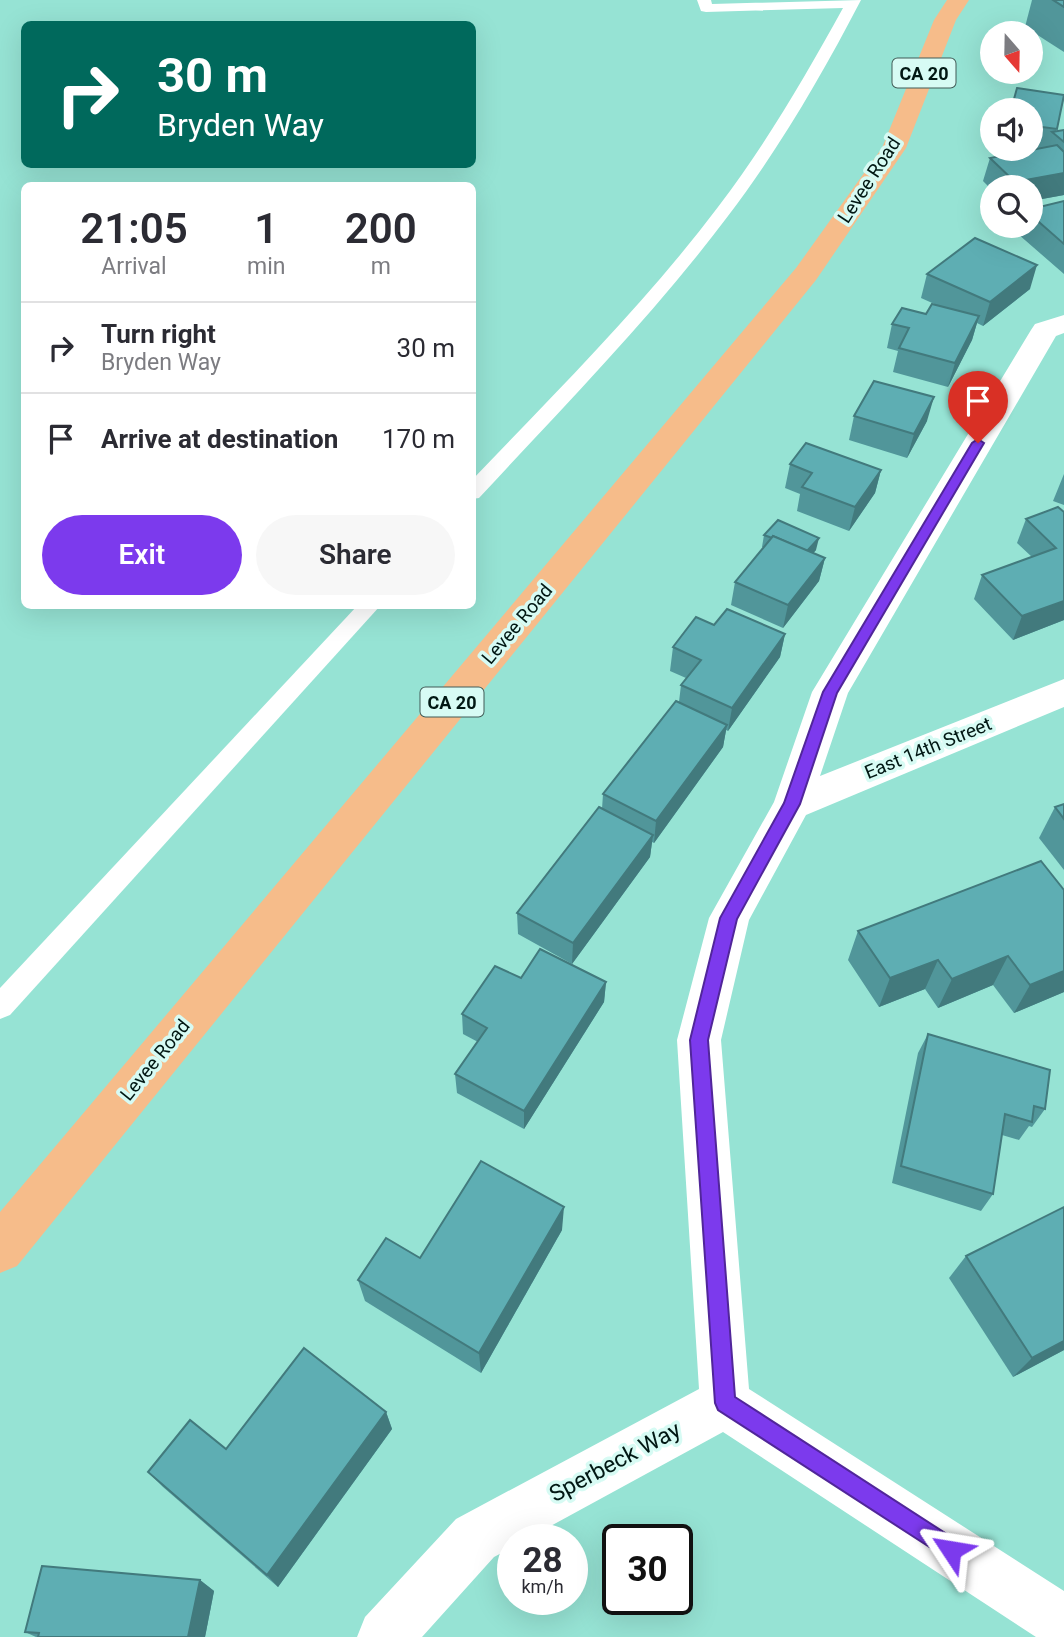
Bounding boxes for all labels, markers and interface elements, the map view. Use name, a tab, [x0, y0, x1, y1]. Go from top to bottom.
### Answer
north arrow	[980, 21, 1043, 84]
map controls	[980, 21, 1043, 238]
text: 30 m	[157, 47, 268, 104]
icon: right	[42, 49, 133, 140]
road number: CA 20	[892, 58, 956, 88]
button: sound	[980, 98, 1043, 161]
text: Bryden Way	[157, 106, 324, 144]
street label: Levee Road	[833, 133, 905, 227]
button: search	[980, 175, 1043, 238]
text: 21:05	[80, 204, 188, 253]
text: 1	[254, 204, 278, 253]
text: 200	[345, 204, 417, 253]
text: Arrival	[101, 253, 167, 280]
text: min	[247, 253, 285, 280]
text: m	[371, 253, 391, 280]
text: Turn right	[101, 319, 216, 349]
icon: right	[42, 329, 80, 367]
text: 30 m	[397, 333, 455, 363]
text: Bryden Way	[101, 349, 221, 376]
pin	[948, 371, 1008, 443]
icon: arrive	[959, 382, 997, 420]
icon: arrive	[42, 420, 80, 458]
text: Arrive at destination	[101, 424, 338, 454]
text: 170 m	[382, 424, 455, 454]
button: Exit	[42, 515, 242, 595]
button: Share	[256, 515, 455, 595]
street label: Levee Road	[477, 579, 557, 669]
road number: CA 20	[420, 688, 484, 716]
street label: East 14th Street	[861, 712, 995, 784]
street label: Levee Road	[115, 1015, 195, 1105]
street label: Sperbeck Way	[545, 1416, 685, 1508]
position arrow	[914, 1513, 988, 1587]
speed limit sign: 30	[602, 1524, 693, 1615]
text: 28	[522, 1540, 563, 1581]
text: km/h	[521, 1576, 564, 1597]

